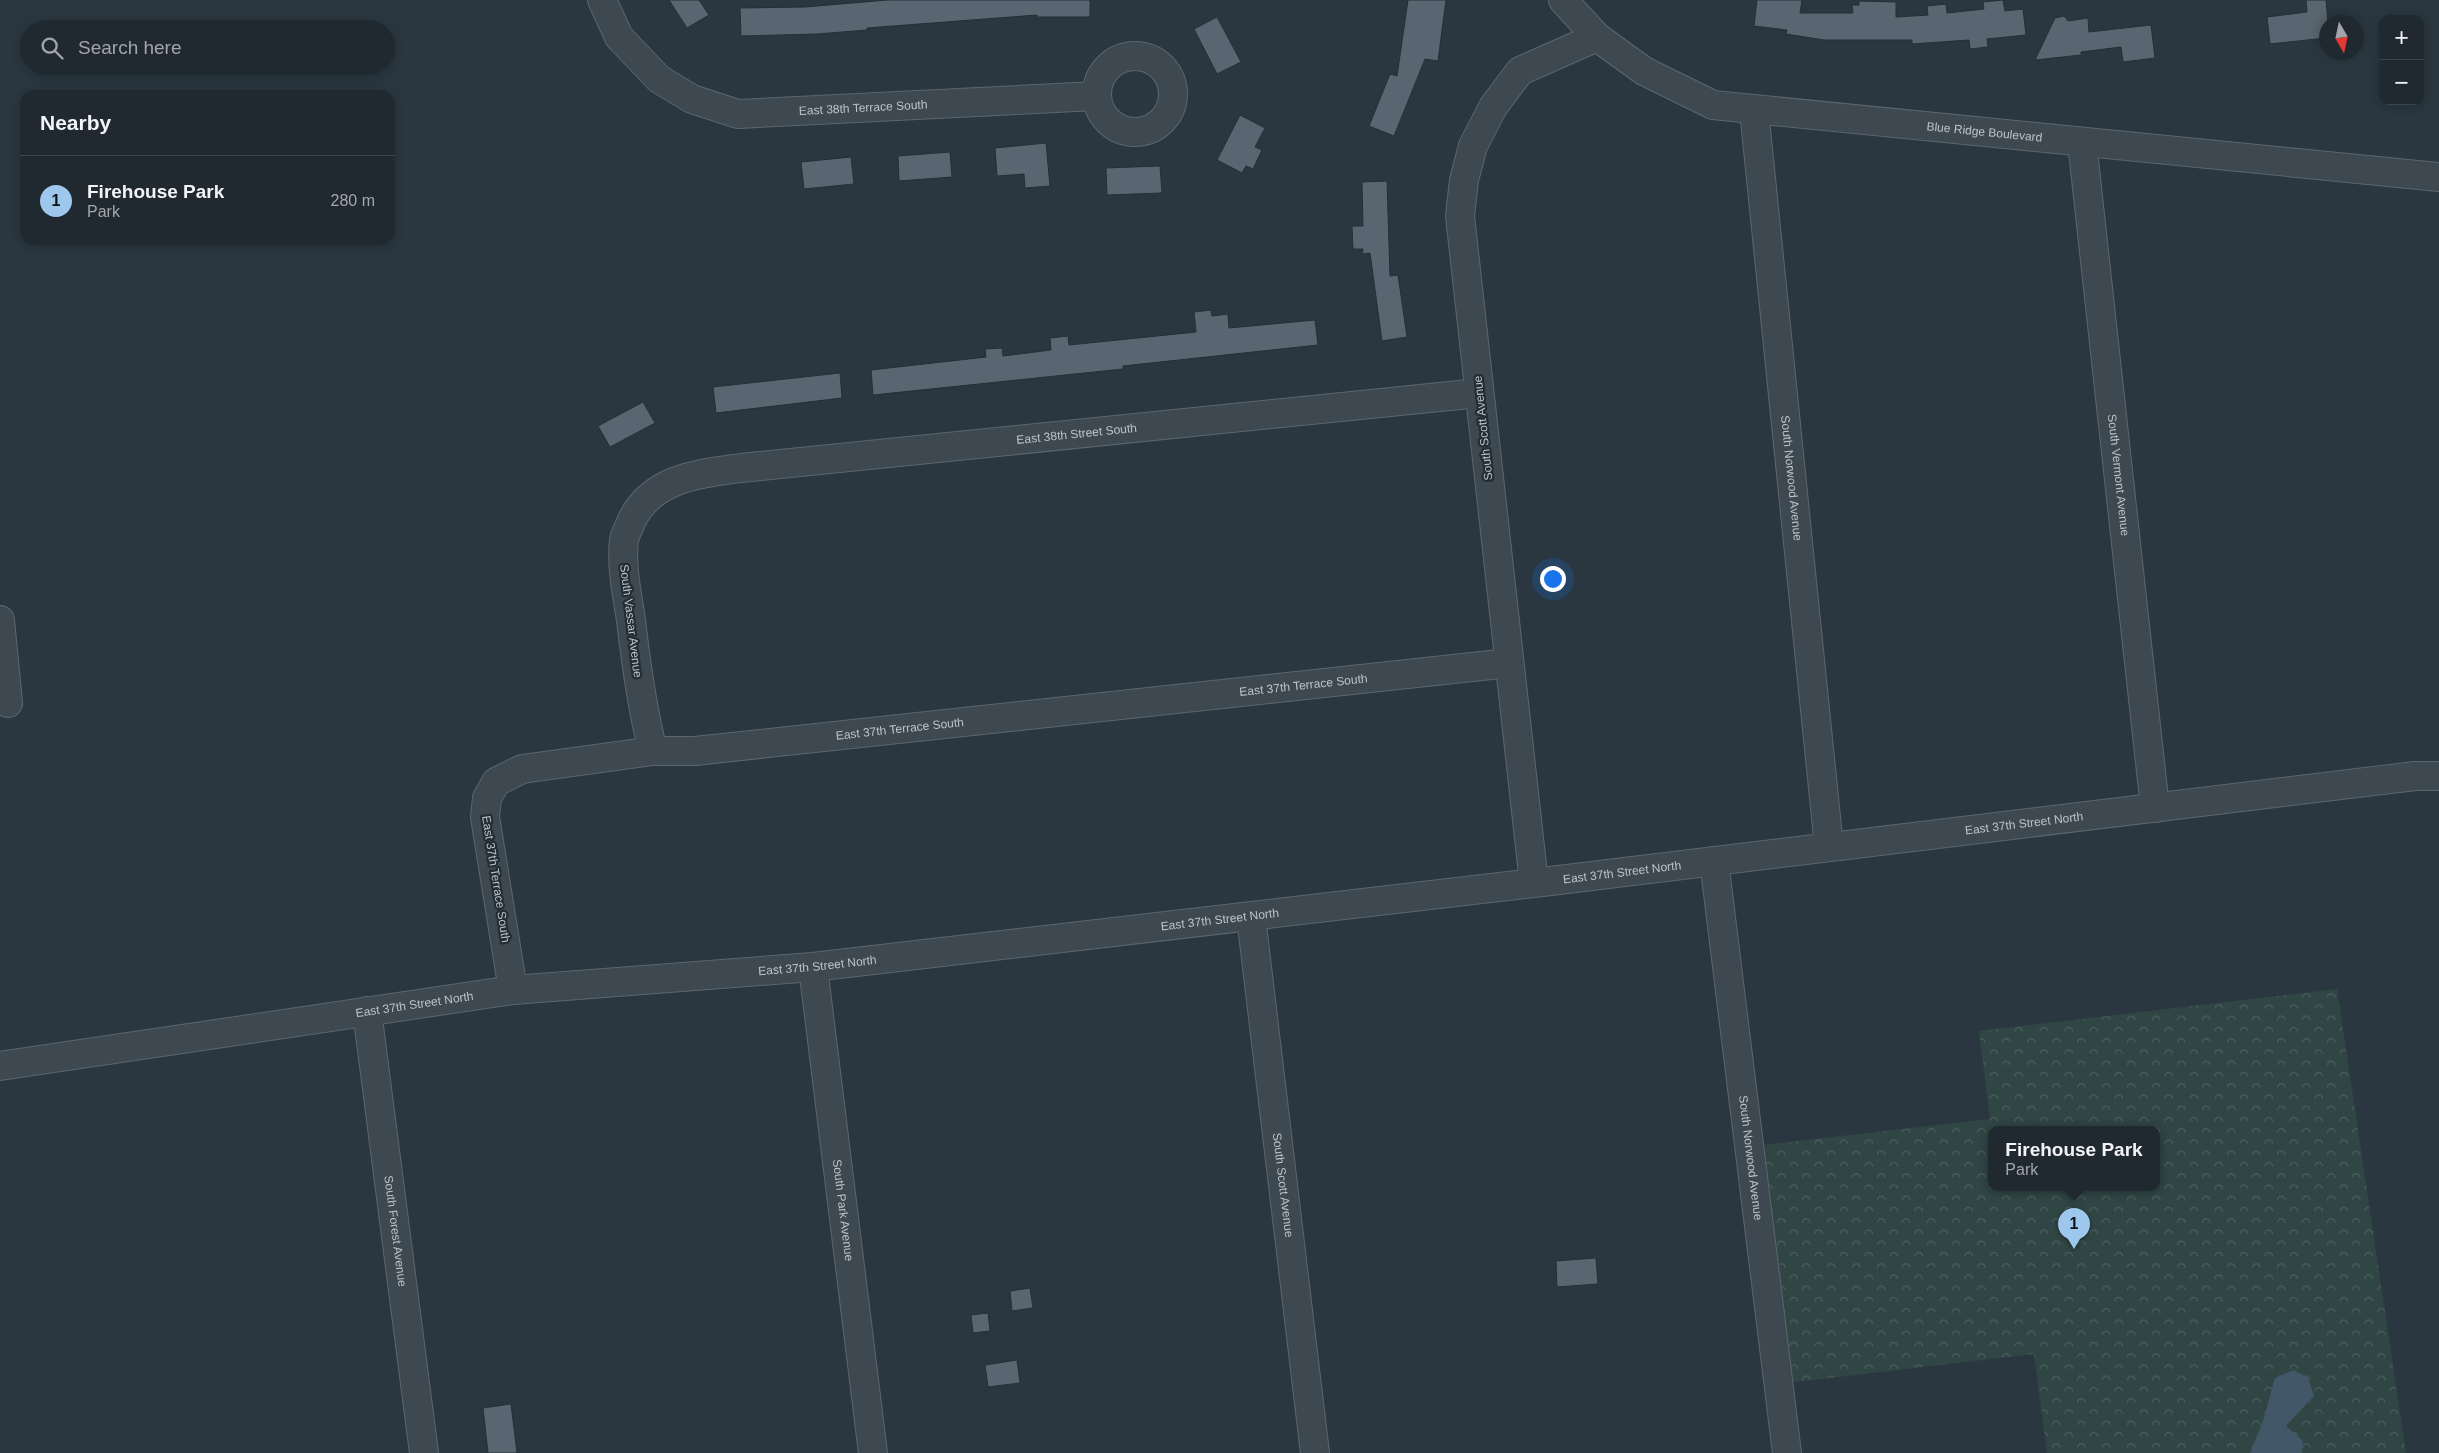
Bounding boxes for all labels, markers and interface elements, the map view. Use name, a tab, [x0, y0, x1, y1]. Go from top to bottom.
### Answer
north arrow	[2319, 15, 2364, 60]
map controls	[2379, 15, 2424, 105]
button: +	[2379, 15, 2424, 60]
search box	[20, 20, 395, 75]
icon: search	[38, 34, 66, 62]
text: Search here	[78, 37, 182, 58]
button: −	[2379, 60, 2424, 105]
street label: East 38th Terrace South	[799, 97, 928, 118]
text: Nearby	[40, 111, 111, 134]
street label: Blue Ridge Boulevard	[1926, 119, 2043, 145]
text: Firehouse Park	[87, 181, 224, 202]
text: 1	[52, 192, 60, 209]
text: 280 m	[331, 192, 375, 209]
text: Park	[87, 203, 120, 220]
street label: South Scott Avenue	[1471, 375, 1495, 481]
street label: South Vermont Avenue	[2105, 413, 2132, 537]
street label: South Norwood Avenue	[1778, 415, 1805, 542]
street label: East 38th Street South	[1016, 421, 1138, 447]
street label: South Vassar Avenue	[617, 563, 645, 679]
your location	[1540, 566, 1566, 592]
street label: East 37th Terrace South	[1239, 671, 1368, 699]
street label: East 37th Terrace South	[835, 715, 965, 743]
street label: East 37th Street North	[1964, 809, 2084, 838]
street label: East 37th Terrace South	[479, 814, 513, 944]
street label: East 37th Street North	[1562, 858, 1682, 886]
street label: East 37th Street North	[1160, 906, 1280, 933]
street label: East 37th Street North	[758, 953, 877, 978]
street label: East 37th Street North	[355, 989, 474, 1020]
street label: South Norwood Avenue	[1736, 1094, 1765, 1221]
popup	[1988, 1126, 2160, 1191]
street label: South Scott Avenue	[1270, 1132, 1296, 1239]
text: Firehouse Park	[2005, 1139, 2143, 1160]
street label: South Park Avenue	[830, 1158, 856, 1262]
text: Park	[2005, 1161, 2038, 1178]
street label: South Forest Avenue	[381, 1175, 410, 1288]
pin: 1	[2058, 1208, 2090, 1249]

